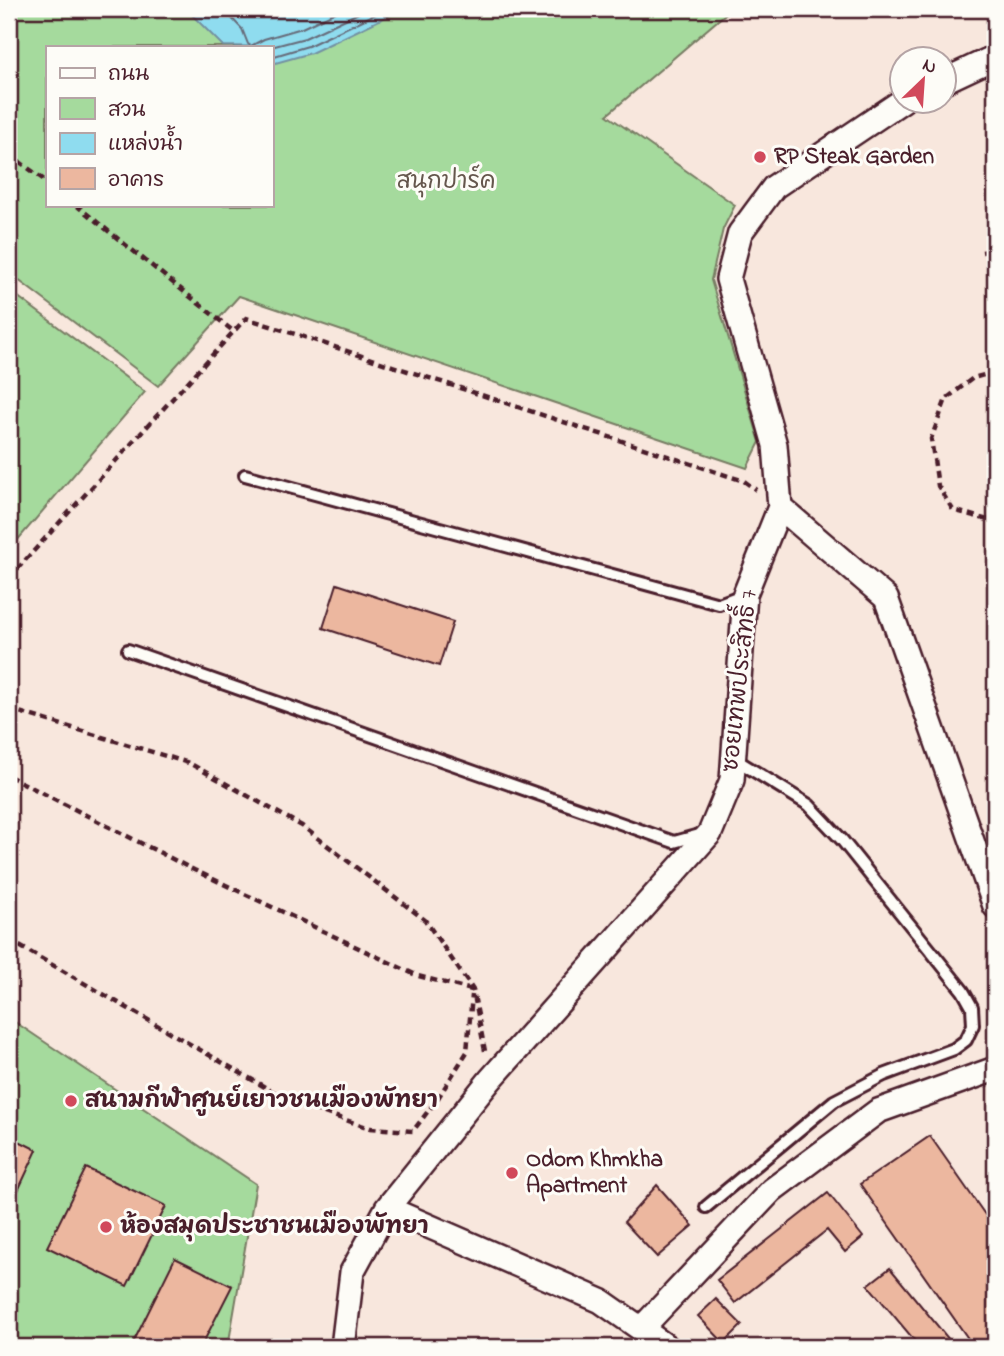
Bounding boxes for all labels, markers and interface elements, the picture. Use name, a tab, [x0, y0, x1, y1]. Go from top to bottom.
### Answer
legend	[46, 46, 273, 206]
north arrow	[888, 46, 958, 116]
text: N	[918, 52, 941, 82]
text: ถนน	[108, 60, 149, 90]
text: สวน	[108, 96, 145, 126]
text: แหล่งน้ำ	[108, 124, 183, 160]
place label: RP Steak Garden	[774, 141, 934, 174]
marker: RP Steak Garden	[752, 149, 768, 165]
park label: สนุกปาร์ค	[397, 164, 495, 199]
text: อาคาร	[108, 166, 164, 196]
street label: ซอยเทพประสิทธิ์ 7	[707, 587, 767, 774]
place label: สนามกีฬาศูนย์เยาวชนเมืองพัทยา	[85, 1084, 438, 1118]
marker: สนามกีฬาศูนย์เยาวชนเมืองพัทยา	[63, 1093, 79, 1109]
place label: Odom Khmkha Apartment	[526, 1144, 663, 1203]
marker: Odom Khmkha Apartment	[504, 1165, 520, 1181]
place label: ห้องสมุดประชาชนเมืองพัทยา	[120, 1210, 429, 1244]
marker: ห้องสมุดประชาชนเมืองพัทยา	[98, 1219, 114, 1235]

